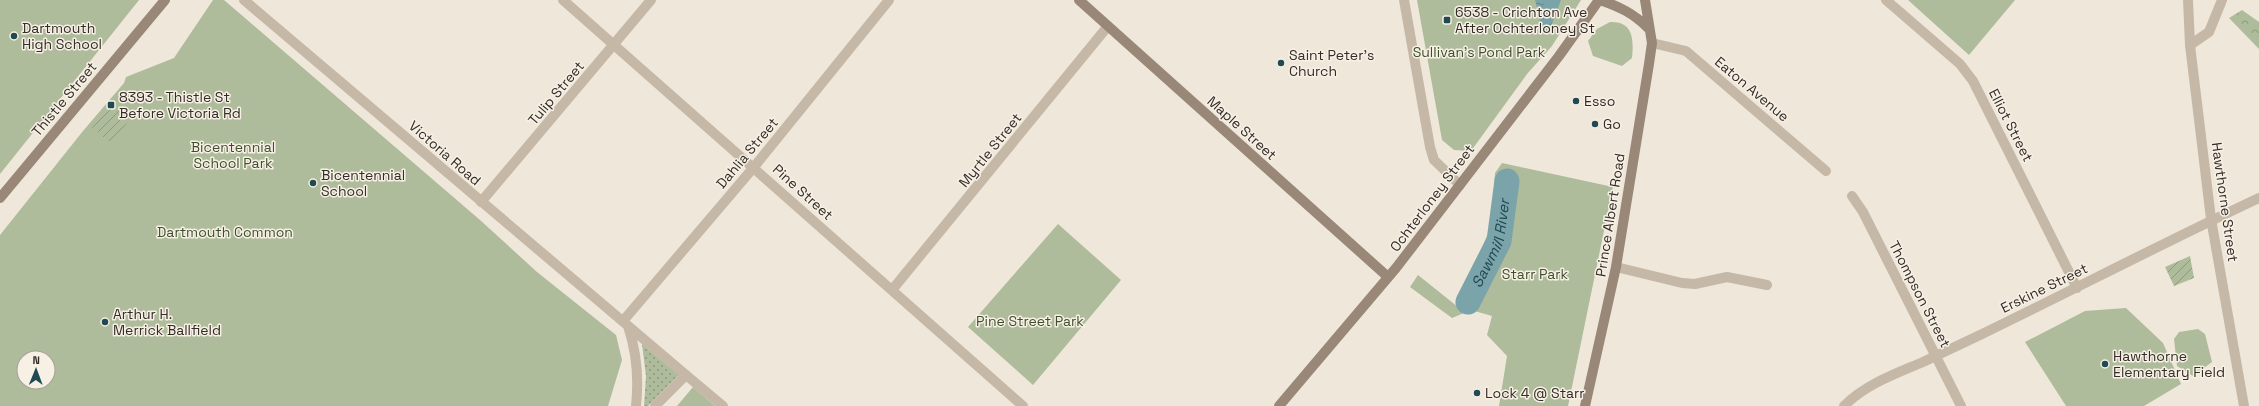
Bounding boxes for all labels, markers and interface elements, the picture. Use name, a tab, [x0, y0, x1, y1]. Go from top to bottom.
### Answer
place label: 6538 - Crichton Ave After Ochterloney St	[1455, 3, 1595, 37]
marker: 6538 - Crichton Ave After Ochterloney St	[1442, 15, 1452, 25]
place label: Dartmouth High School	[22, 19, 102, 53]
marker: Dartmouth High School	[9, 31, 19, 41]
park label: Sullivan's Pond Park	[1413, 43, 1546, 61]
place label: Saint Peter's Church	[1289, 46, 1374, 80]
street label: Eaton Avenue	[1711, 53, 1793, 125]
street label: Tulip Street	[524, 57, 588, 129]
street label: Thistle Street	[28, 58, 100, 140]
marker: Saint Peter's Church	[1276, 58, 1286, 68]
street label: Elliot Street	[1985, 86, 2037, 164]
place label: 8393 - Thistle St Before Victoria Rd	[119, 88, 241, 122]
street label: Maple Street	[1204, 92, 1280, 164]
place label: Esso	[1584, 92, 1615, 110]
marker: Esso	[1571, 96, 1581, 106]
marker: 8393 - Thistle St Before Victoria Rd	[106, 100, 116, 110]
street label: Myrtle Street	[955, 109, 1025, 191]
street label: Dahlia Street	[712, 114, 782, 192]
place label: Go	[1603, 115, 1621, 133]
street label: Victoria Road	[405, 117, 485, 189]
marker: Go	[1590, 119, 1600, 129]
park label: Bicentennial School Park	[191, 138, 275, 172]
street label: Ochterloney Street	[1386, 141, 1478, 255]
street label: Hawthorne Street	[2208, 141, 2242, 263]
street label: Prince Albert Road	[1591, 152, 1629, 278]
street label: Pine Street	[769, 160, 837, 224]
place label: Bicentennial School	[321, 166, 405, 200]
marker: Bicentennial School	[308, 178, 318, 188]
water label: Sawmill River	[1467, 197, 1514, 290]
park label: Dartmouth Common	[157, 223, 293, 241]
street label: Thompson Street	[1885, 238, 1955, 350]
street label: Erskine Street	[1998, 259, 2090, 317]
park label: Starr Park	[1502, 265, 1569, 283]
place label: Arthur H. Merrick Ballfield	[113, 305, 221, 339]
park label: Pine Street Park	[976, 312, 1084, 330]
marker: Arthur H. Merrick Ballfield	[100, 317, 110, 327]
place label: Hawthorne Elementary Field	[2113, 347, 2225, 381]
north arrow	[16, 350, 56, 390]
text: N	[32, 353, 40, 367]
marker: Hawthorne Elementary Field	[2100, 359, 2110, 369]
place label: Lock 4 @ Starr	[1485, 384, 1585, 402]
marker: Lock 4 @ Starr	[1472, 388, 1482, 398]

